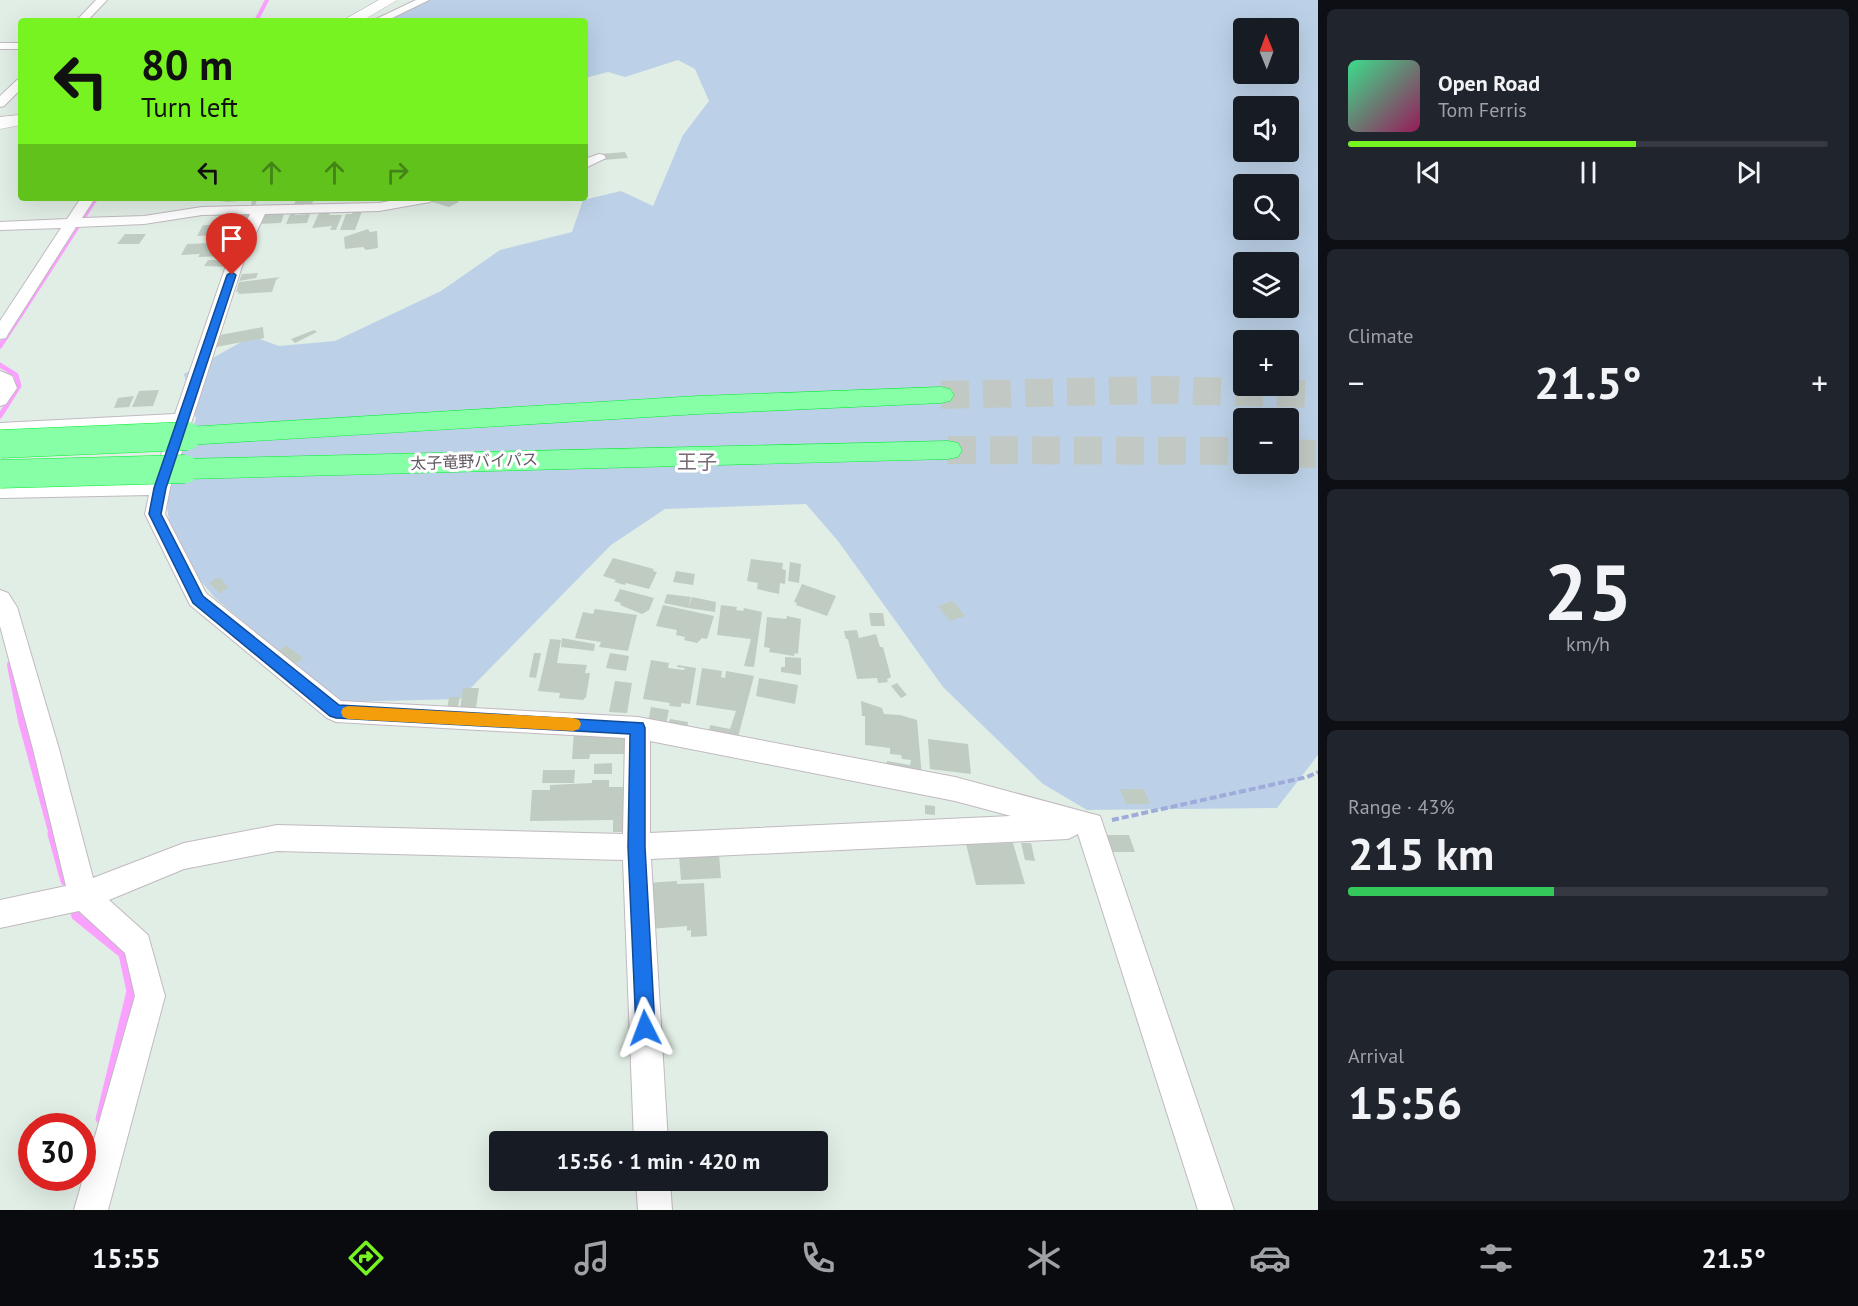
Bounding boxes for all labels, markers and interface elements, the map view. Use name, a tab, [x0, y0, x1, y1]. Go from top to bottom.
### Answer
north arrow	[1233, 18, 1299, 84]
map controls	[1233, 18, 1299, 474]
text: 80 m	[141, 37, 233, 92]
icon: left	[42, 42, 120, 120]
text: Open Road	[1438, 69, 1540, 97]
text: Turn left	[141, 90, 238, 124]
button: sound	[1233, 96, 1299, 162]
text: Tom Ferris	[1438, 97, 1527, 123]
icon: left	[192, 156, 225, 189]
icon: ahead	[255, 156, 288, 189]
icon: ahead	[318, 156, 351, 189]
icon: right	[381, 156, 414, 189]
icon: previous	[1412, 156, 1445, 189]
icon: pause	[1572, 156, 1605, 189]
icon: next	[1732, 156, 1765, 189]
button: search	[1233, 174, 1299, 240]
pin	[206, 213, 257, 275]
icon: arrive	[215, 222, 248, 255]
button: layers	[1233, 252, 1299, 318]
text: Climate	[1348, 323, 1414, 349]
button: +	[1233, 330, 1299, 396]
text: 21.5°	[1534, 353, 1642, 411]
text: −	[1348, 361, 1365, 404]
text: +	[1811, 361, 1828, 404]
button: −	[1233, 408, 1299, 474]
street label: 太子竜野バイパス	[410, 449, 538, 473]
district label: 王子	[677, 449, 717, 475]
text: 25	[1544, 541, 1632, 642]
text: km/h	[1566, 631, 1610, 657]
text: Range · 43%	[1348, 794, 1455, 820]
text: 215 km	[1348, 824, 1494, 882]
position arrow	[613, 996, 677, 1060]
text: Arrival	[1348, 1043, 1404, 1069]
text: 15:56	[1348, 1073, 1462, 1131]
speed limit sign: 30	[18, 1113, 96, 1191]
text: 15:56 · 1 min · 420 m	[557, 1147, 760, 1175]
icon: directions	[345, 1237, 387, 1279]
icon: music	[571, 1237, 613, 1279]
icon: phone	[797, 1237, 839, 1279]
icon: climate	[1023, 1237, 1065, 1279]
icon: car	[1249, 1237, 1291, 1279]
icon: filters	[1475, 1237, 1517, 1279]
text: 15:55	[92, 1241, 161, 1275]
text: 21.5°	[1702, 1241, 1766, 1275]

